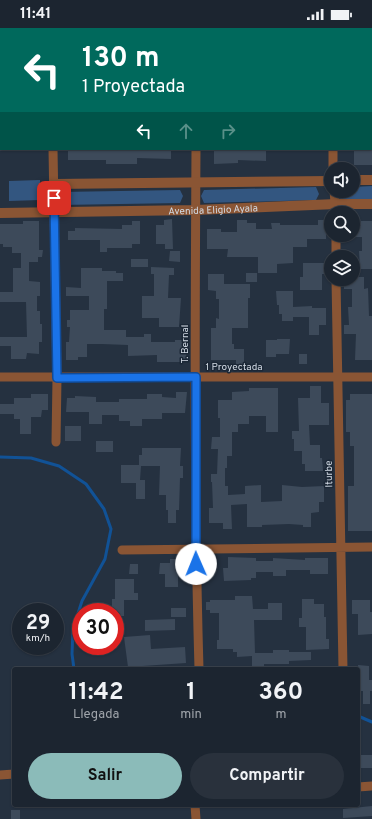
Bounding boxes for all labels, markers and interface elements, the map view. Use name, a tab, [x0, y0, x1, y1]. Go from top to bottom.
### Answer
text: 11:41	[20, 5, 51, 24]
text: 130 m	[82, 41, 160, 77]
icon: left	[16, 44, 68, 96]
text: 1 Proyectada	[82, 76, 185, 99]
icon: left	[133, 120, 155, 142]
icon: ahead	[175, 120, 197, 142]
icon: right	[217, 120, 239, 142]
map controls	[324, 162, 360, 286]
button: sound	[324, 162, 360, 198]
pin	[37, 181, 71, 215]
icon: arrive	[43, 187, 65, 209]
street label: Avenida Eligio Ayala	[168, 202, 258, 218]
button: search	[324, 206, 360, 242]
button: layers	[324, 250, 360, 286]
street label: T. Bernal	[179, 325, 192, 363]
street label: 1 Proyectada	[205, 361, 263, 374]
street label: Iturbe	[323, 460, 336, 488]
position arrow	[175, 543, 217, 585]
speed limit sign: 30	[72, 603, 124, 655]
text: 29	[26, 611, 50, 637]
text: km/h	[26, 632, 50, 645]
text: 11:42	[69, 678, 124, 708]
text: 1	[186, 678, 196, 708]
text: 360	[258, 678, 303, 708]
text: Llegada	[73, 707, 119, 723]
text: min	[180, 707, 202, 723]
text: m	[275, 707, 286, 723]
button: Salir	[28, 753, 182, 799]
button: Compartir	[190, 753, 344, 799]

